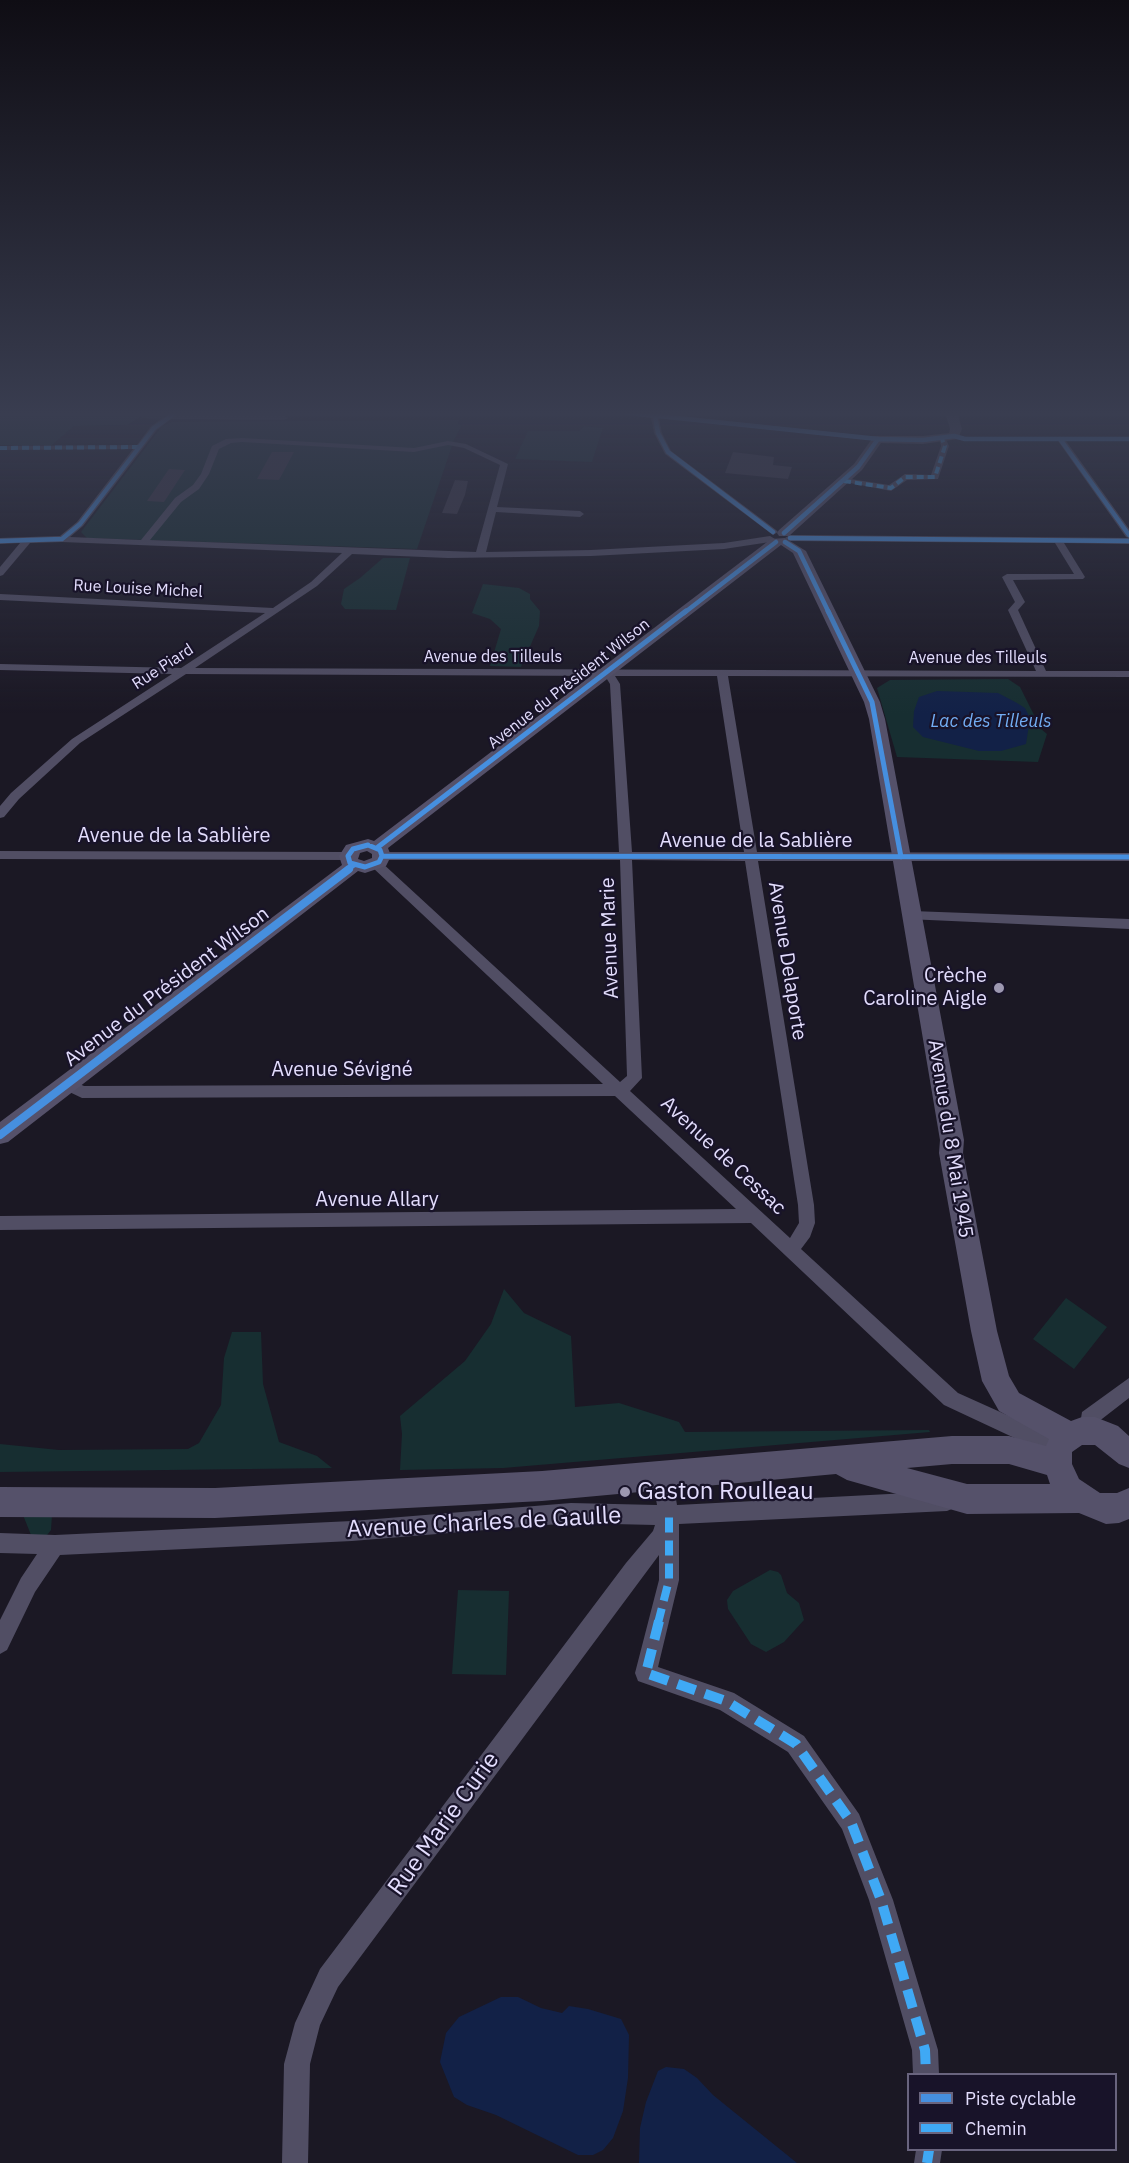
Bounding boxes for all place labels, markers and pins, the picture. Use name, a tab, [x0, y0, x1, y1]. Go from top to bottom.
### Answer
place label: Crèche Caroline Aigle	[863, 964, 987, 1011]
marker: Crèche Caroline Aigle	[992, 981, 1006, 995]
place label: Gaston Roulleau	[637, 1478, 814, 1506]
marker: Gaston Roulleau	[618, 1485, 632, 1499]

